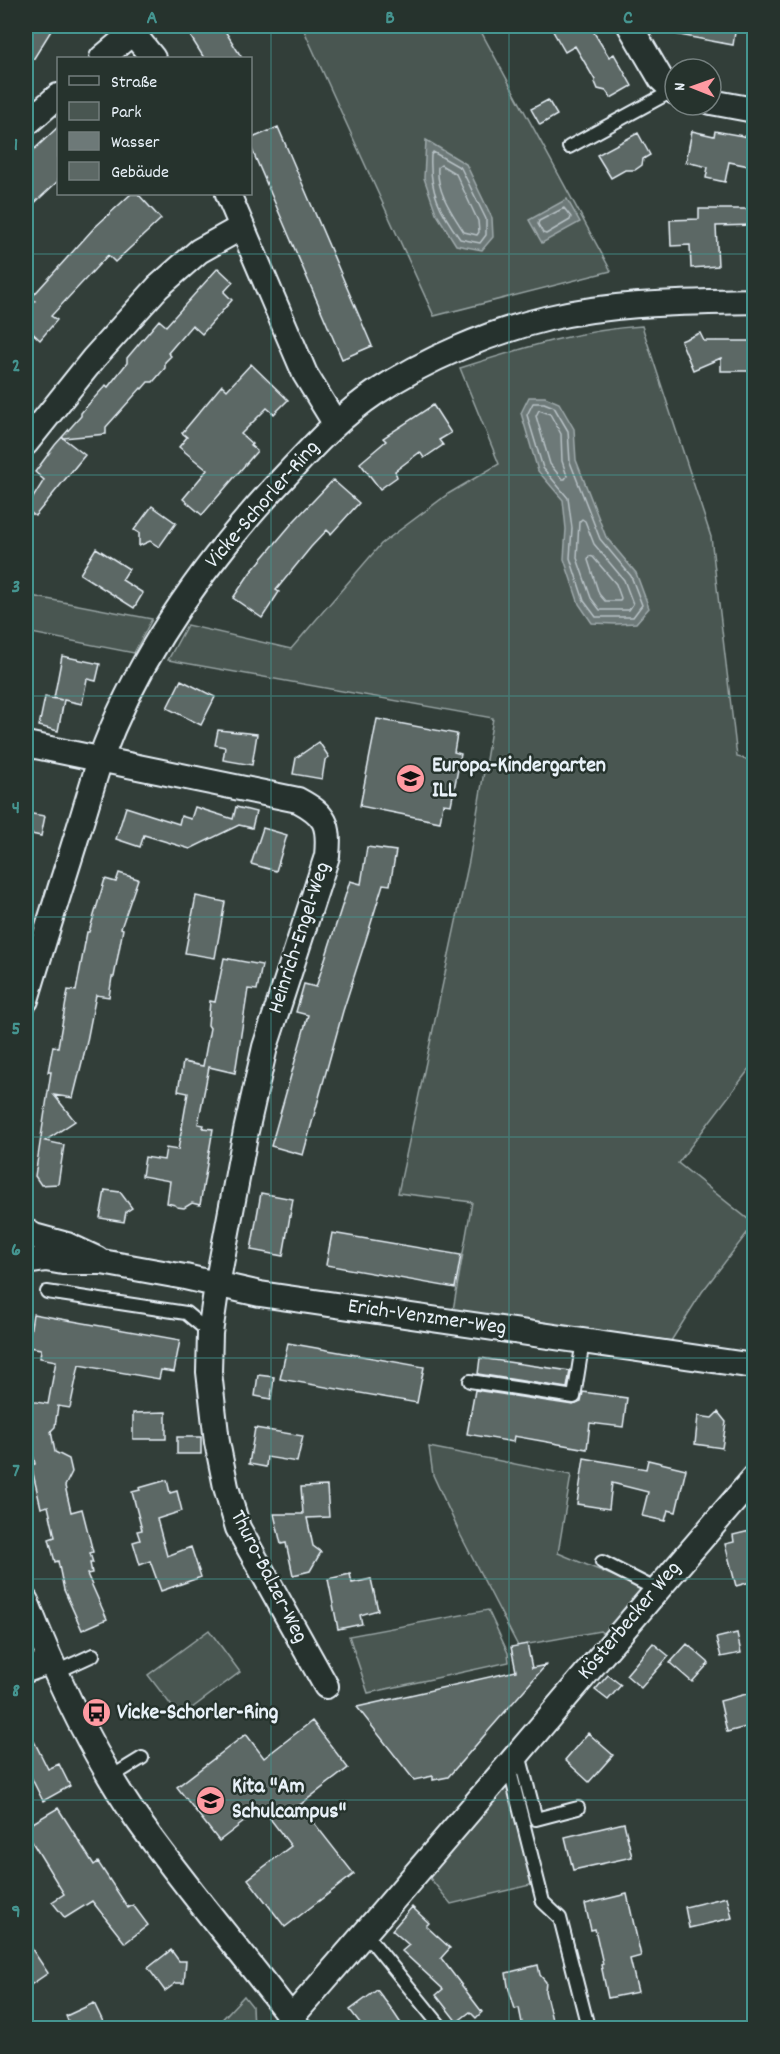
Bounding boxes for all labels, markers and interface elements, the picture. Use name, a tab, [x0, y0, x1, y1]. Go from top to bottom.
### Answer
text: A	[147, 5, 158, 33]
text: B	[385, 5, 395, 33]
text: C	[623, 5, 633, 33]
legend	[57, 57, 252, 195]
north arrow	[663, 57, 723, 117]
text: Straße	[111, 71, 157, 96]
text: N	[669, 83, 692, 91]
text: Park	[111, 101, 142, 126]
text: Wasser	[111, 131, 160, 156]
text: 1	[14, 132, 18, 160]
text: Gebäude	[111, 161, 169, 186]
text: 2	[12, 353, 20, 381]
street label: Vicke-Schorler-Ring	[198, 434, 328, 576]
text: 3	[12, 574, 20, 602]
place label: Europa-Kindergarten ILL	[432, 751, 606, 807]
school or university icon: Europa-Kindergarten ILL	[395, 763, 427, 795]
text: 4	[12, 795, 20, 823]
street label: Heinrich-Engel-Weg	[261, 858, 339, 1018]
text: 5	[11, 1016, 21, 1044]
text: 6	[11, 1237, 21, 1265]
street label: Erich-Venzmer-Weg	[346, 1292, 508, 1344]
text: 7	[12, 1458, 20, 1486]
street label: Thuro-Balzer-Weg	[221, 1505, 315, 1649]
street label: Kösterbecker Weg	[571, 1555, 689, 1687]
text: 8	[12, 1678, 20, 1706]
bus stop icon: Vicke-Schorler-Ring	[80, 1697, 112, 1729]
place label: Vicke-Schorler-Ring	[117, 1698, 279, 1729]
place label: Kita "Am Schulcampus"	[232, 1772, 347, 1828]
school or university icon: Kita "Am Schulcampus"	[195, 1784, 227, 1816]
text: 9	[11, 1899, 21, 1927]

